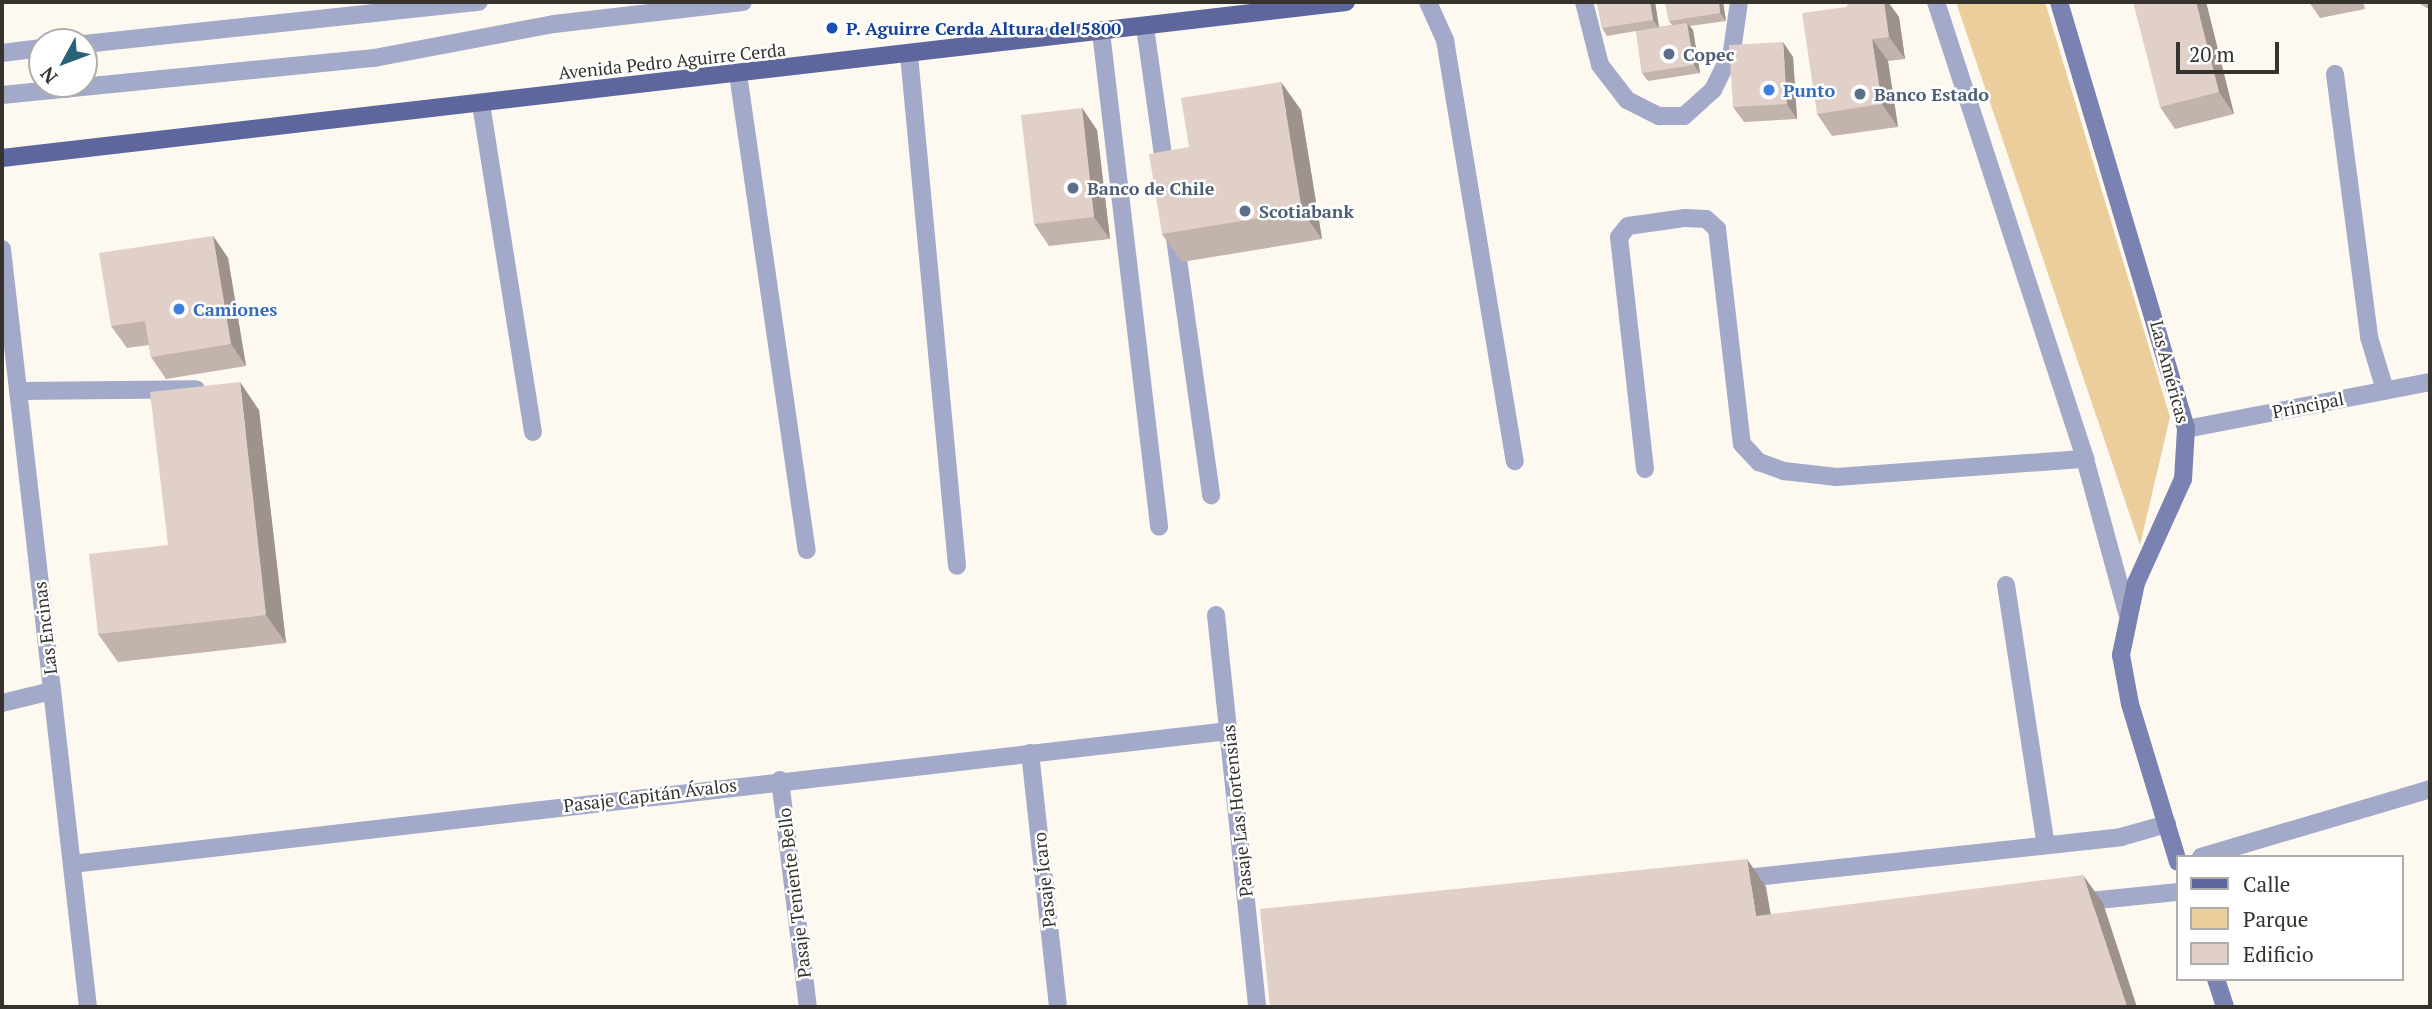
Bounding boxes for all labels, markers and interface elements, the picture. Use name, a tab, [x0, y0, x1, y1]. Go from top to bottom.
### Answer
place label: P. Aguirre Cerda Altura del 5800	[846, 17, 1122, 39]
marker: P. Aguirre Cerda Altura del 5800	[824, 20, 840, 36]
north arrow	[28, 28, 98, 98]
scale bar	[2180, 28, 2283, 72]
street label: Avenida Pedro Aguirre Cerda	[557, 38, 787, 84]
text: 20 m	[2189, 40, 2235, 68]
place label: Copec	[1683, 43, 1734, 65]
marker: Copec	[1661, 46, 1677, 62]
text: N	[34, 62, 62, 89]
place label: Punto	[1783, 79, 1835, 101]
marker: Punto	[1761, 82, 1777, 98]
place label: Banco Estado	[1874, 83, 1989, 105]
marker: Banco Estado	[1852, 86, 1868, 102]
place label: Banco de Chile	[1087, 177, 1214, 199]
marker: Banco de Chile	[1065, 180, 1081, 196]
place label: Scotiabank	[1259, 200, 1354, 222]
marker: Scotiabank	[1237, 203, 1253, 219]
place label: Camiones	[193, 298, 277, 320]
marker: Camiones	[171, 301, 187, 317]
street label: Las Américas	[2146, 318, 2194, 426]
street label: Principal	[2270, 388, 2346, 422]
street label: Las Encinas	[29, 580, 61, 676]
street label: Pasaje Las Hortensias	[1217, 724, 1257, 898]
street label: Pasaje Capitán Ávalos	[562, 774, 738, 816]
street label: Pasaje Teniente Bello	[773, 807, 815, 979]
street label: Pasaje Ícaro	[1028, 831, 1060, 929]
legend	[2176, 855, 2404, 981]
text: Calle	[2243, 870, 2290, 898]
text: Parque	[2243, 905, 2308, 933]
text: Edificio	[2243, 940, 2314, 968]

